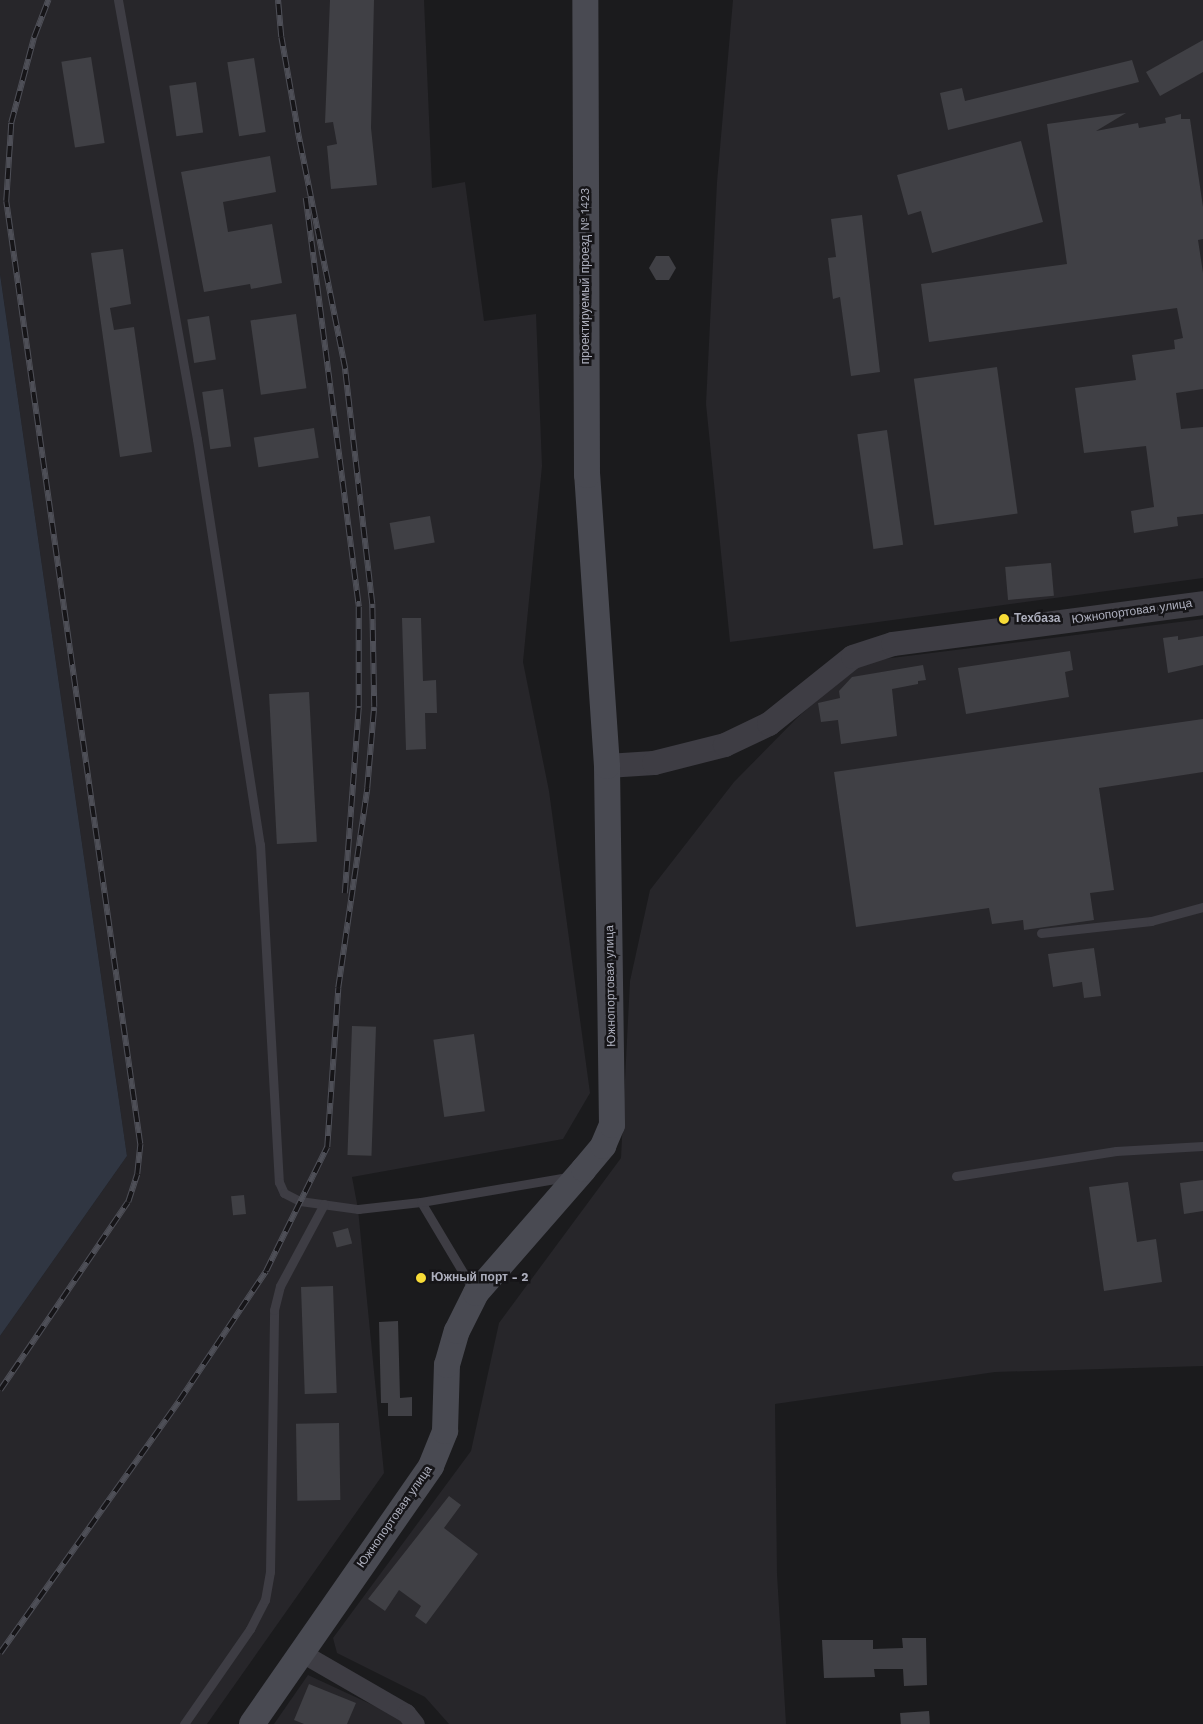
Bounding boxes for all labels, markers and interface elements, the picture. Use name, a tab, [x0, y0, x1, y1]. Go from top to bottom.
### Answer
street label: проектируемый проезд № 1423	[579, 188, 593, 364]
street label: Южнопортовая улица	[1071, 596, 1193, 628]
place label: Техбаза	[1014, 612, 1060, 626]
marker: Техбаза	[998, 613, 1010, 625]
street label: Южнопортовая улица	[603, 925, 619, 1047]
place label: Южный порт - 2	[431, 1271, 528, 1285]
marker: Южный порт - 2	[415, 1272, 427, 1284]
street label: Южнопортовая улица	[354, 1463, 436, 1571]

